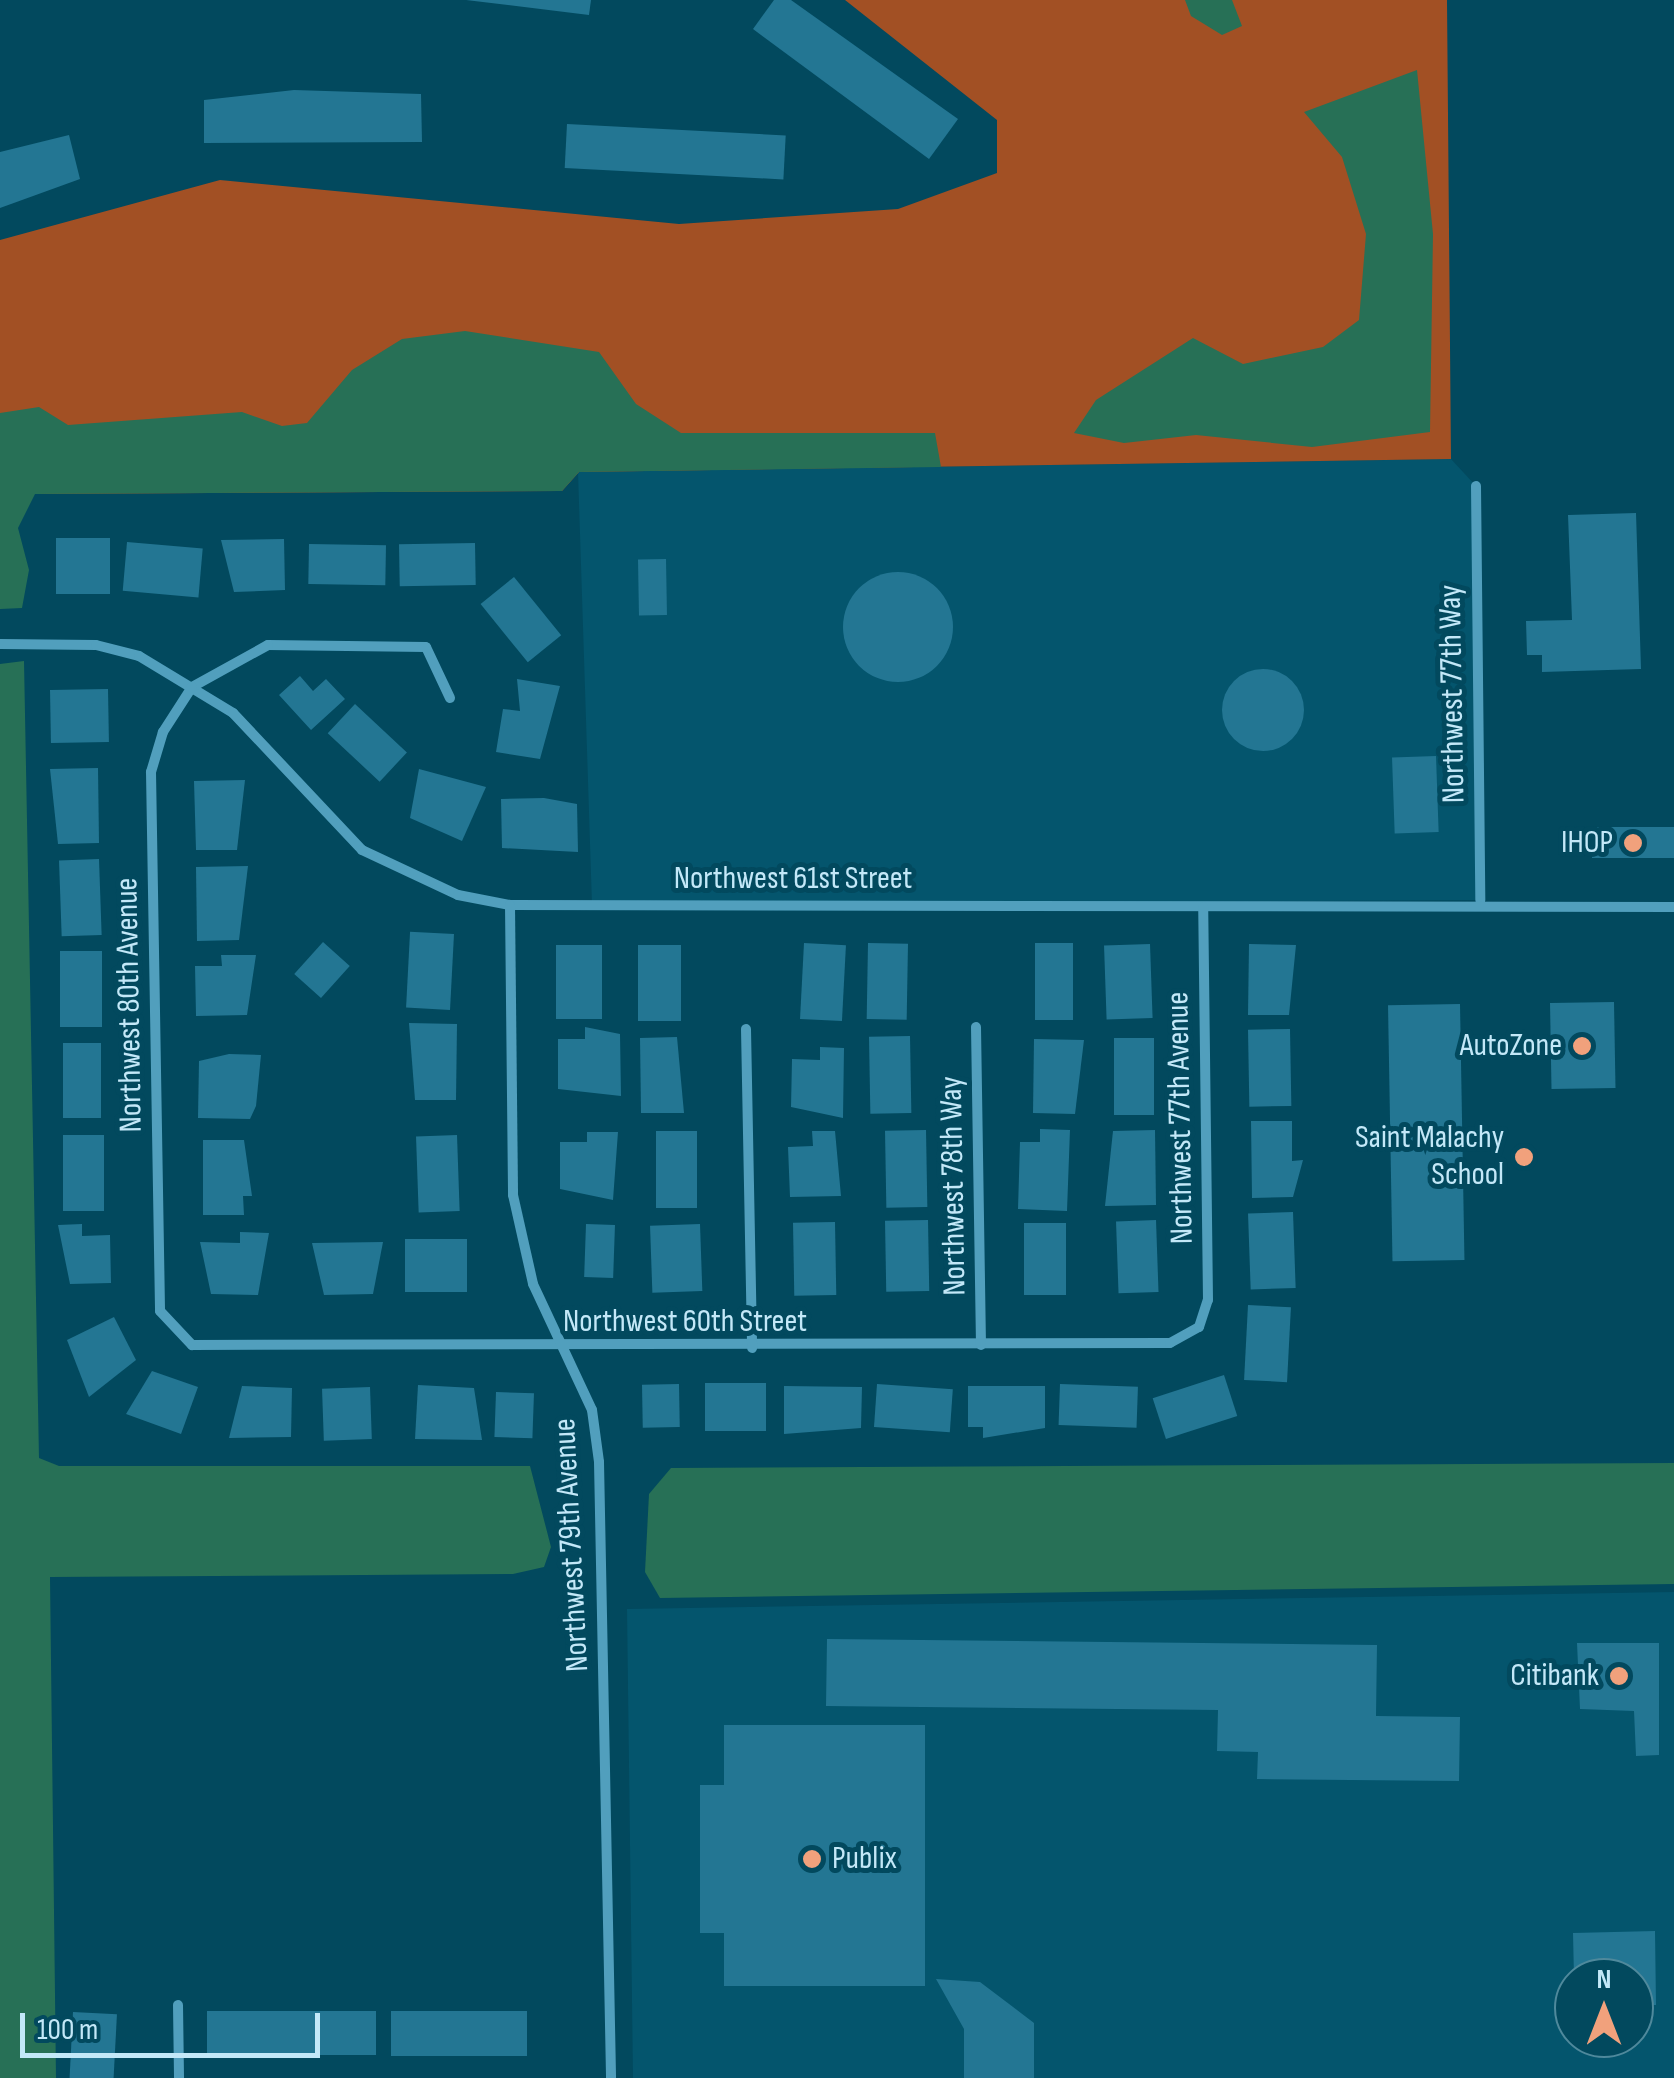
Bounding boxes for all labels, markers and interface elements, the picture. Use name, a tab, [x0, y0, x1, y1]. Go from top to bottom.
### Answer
street label: Northwest 77th Way	[1432, 584, 1474, 804]
place label: IHOP	[1561, 824, 1613, 862]
marker: IHOP	[1622, 832, 1644, 854]
street label: Northwest 61st Street	[674, 860, 912, 898]
street label: Northwest 80th Avenue	[109, 877, 151, 1133]
street label: Northwest 77th Avenue	[1160, 991, 1202, 1245]
place label: AutoZone	[1460, 1027, 1562, 1065]
marker: AutoZone	[1571, 1035, 1593, 1057]
street label: Northwest 78th Way	[933, 1076, 975, 1296]
place label: Saint Malachy School	[1355, 1120, 1504, 1195]
marker: Saint Malachy School	[1513, 1146, 1535, 1168]
street label: Northwest 60th Street	[563, 1303, 807, 1341]
street label: Northwest 79th Avenue	[546, 1417, 598, 1673]
place label: Citibank	[1510, 1657, 1599, 1695]
marker: Citibank	[1608, 1665, 1630, 1687]
place label: Publix	[832, 1840, 897, 1878]
marker: Publix	[801, 1848, 823, 1870]
north arrow	[1554, 1958, 1654, 2058]
text: N	[1597, 1963, 1611, 1996]
scale bar	[25, 1993, 325, 2055]
text: 100 m	[37, 2012, 98, 2048]

